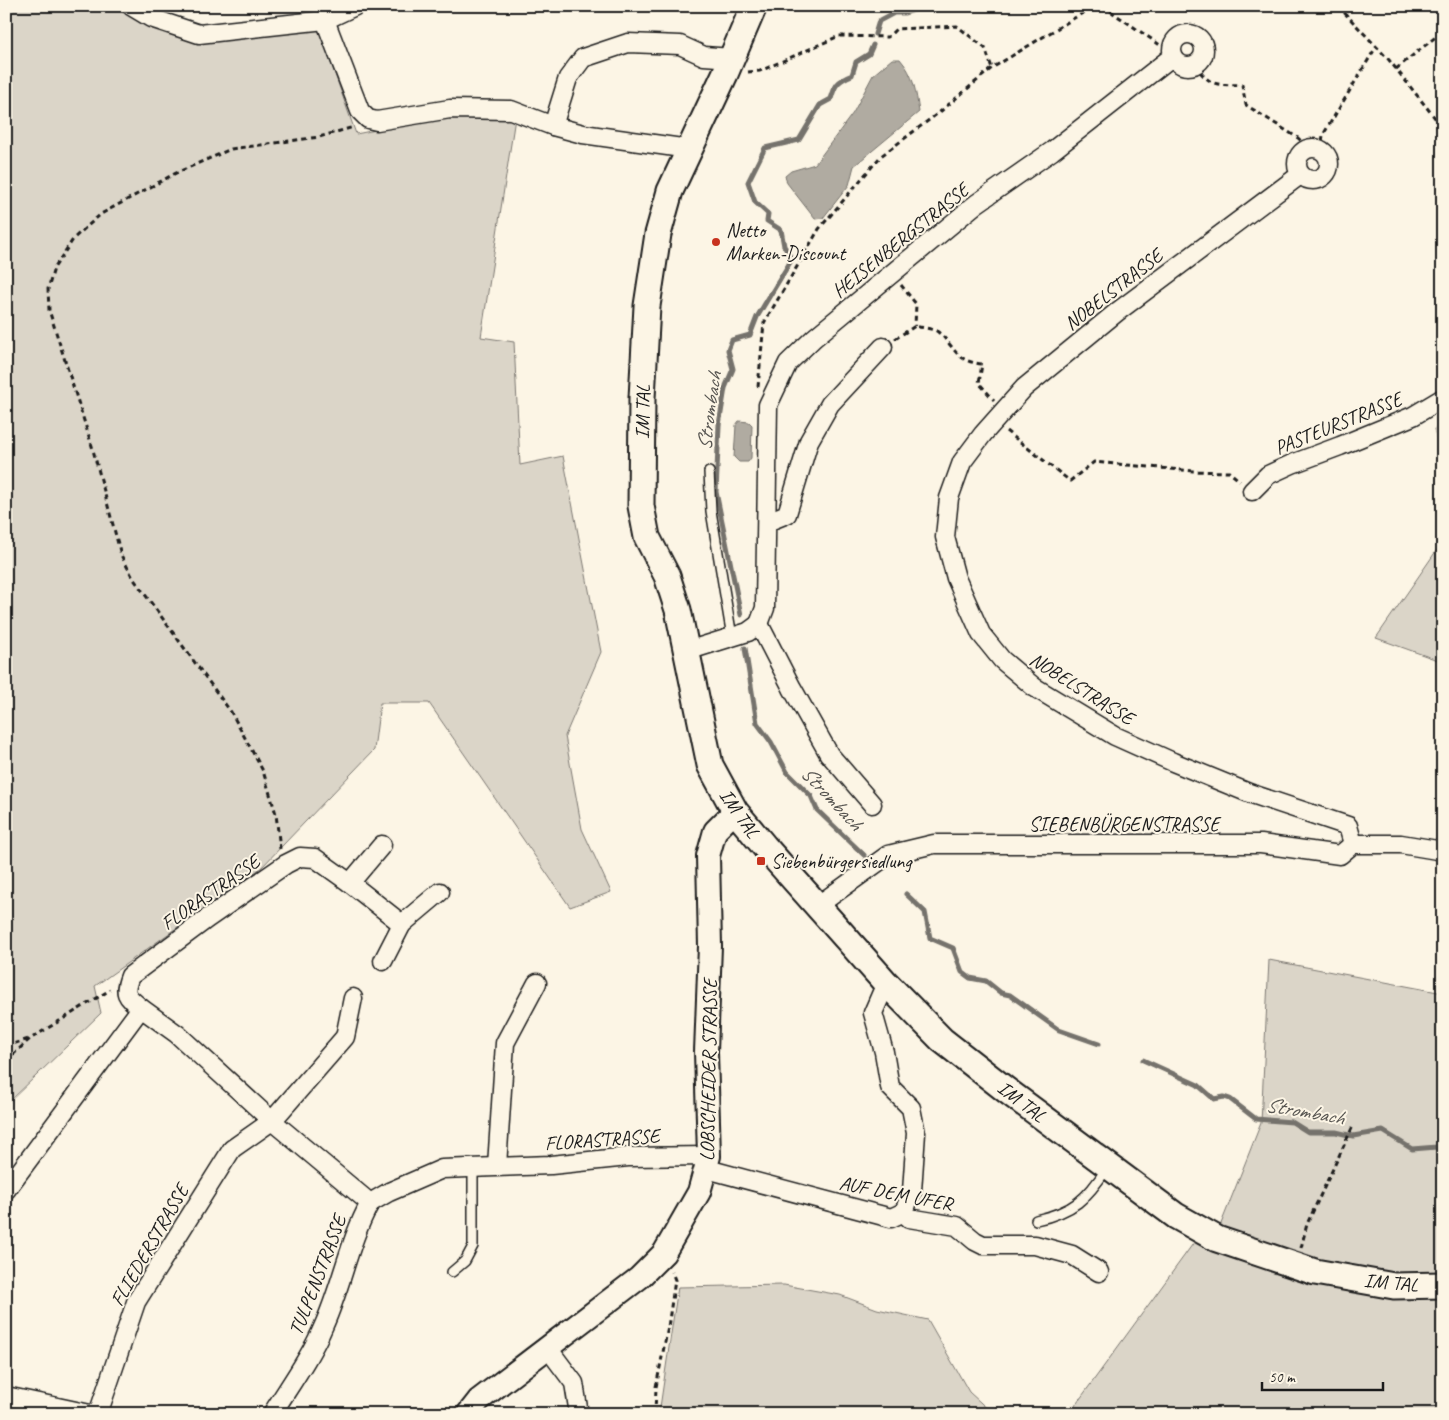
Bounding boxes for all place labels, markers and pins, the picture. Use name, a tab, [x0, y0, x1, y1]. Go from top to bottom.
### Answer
place label: Netto Marken-Discount	[726, 218, 848, 266]
marker: Netto Marken-Discount	[710, 236, 722, 248]
place label: Siebenbürgersiedlung	[771, 849, 913, 874]
marker: Siebenbürgersiedlung	[755, 855, 767, 867]

